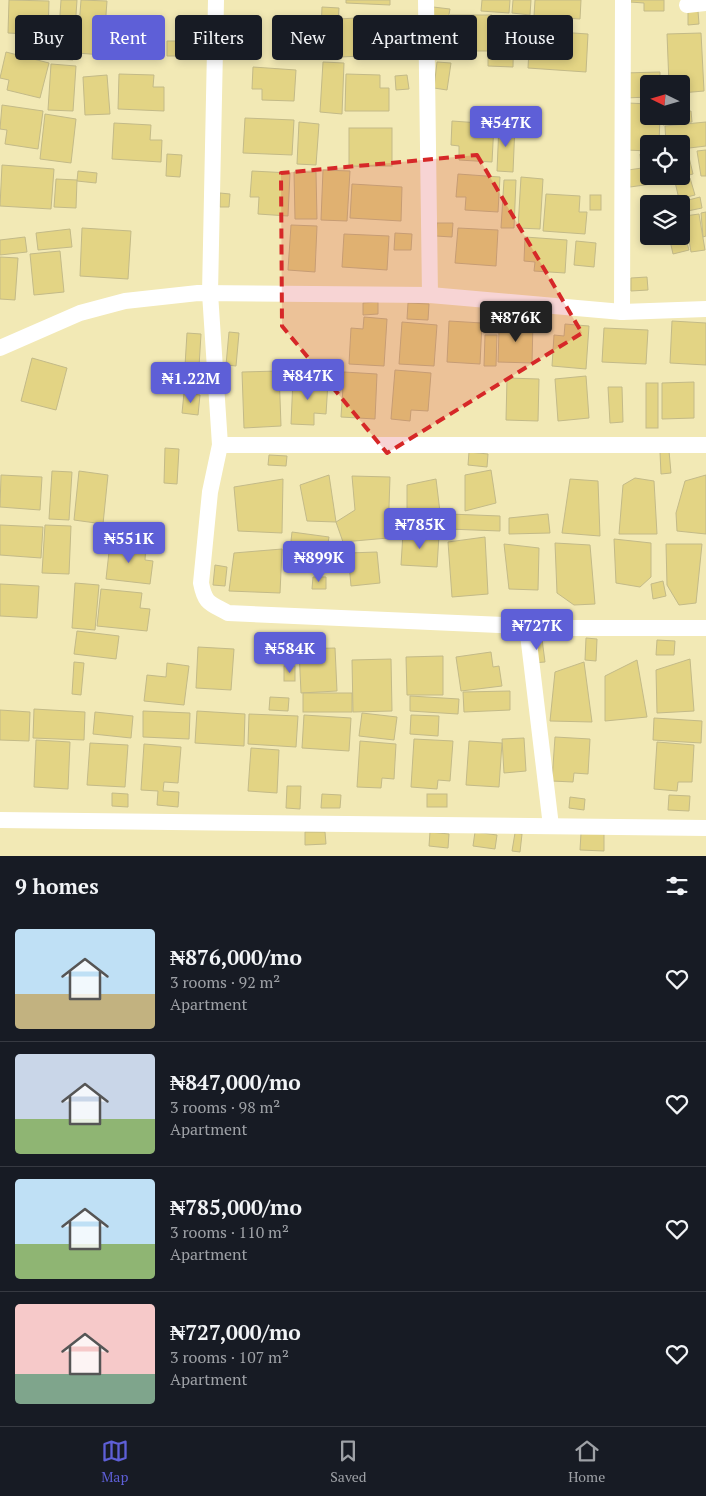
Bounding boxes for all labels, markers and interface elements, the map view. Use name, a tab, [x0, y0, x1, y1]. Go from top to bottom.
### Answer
chip: Buy	[15, 15, 82, 60]
chip: Rent	[92, 15, 165, 60]
chip: Filters	[175, 15, 262, 60]
chip: New	[272, 15, 343, 60]
chip: Apartment	[353, 15, 477, 60]
chip: House	[487, 15, 573, 60]
north arrow	[640, 75, 690, 125]
map controls	[640, 75, 690, 245]
pin: ₦547K	[471, 106, 541, 148]
text: ₦547K	[481, 111, 531, 133]
button: locate	[640, 135, 690, 185]
button: layers	[640, 195, 690, 245]
pin: ₦876K	[481, 300, 551, 343]
text: ₦876K	[491, 306, 541, 328]
pin: ₦847K	[273, 358, 343, 401]
pin: ₦1.22M	[150, 362, 232, 404]
text: ₦847K	[283, 364, 333, 386]
text: ₦1.22M	[162, 367, 220, 389]
pin: ₦785K	[385, 508, 455, 550]
text: ₦785K	[395, 513, 445, 535]
pin: ₦551K	[94, 522, 164, 564]
text: ₦551K	[104, 527, 154, 549]
pin: ₦899K	[284, 540, 354, 583]
text: ₦899K	[294, 546, 344, 568]
pin: ₦727K	[502, 608, 572, 651]
text: ₦727K	[512, 614, 562, 636]
pin: ₦584K	[255, 632, 325, 674]
text: ₦584K	[265, 637, 315, 659]
text: 9 homes	[15, 872, 99, 900]
icon: filters	[663, 872, 691, 900]
text: ₦876,000/mo	[170, 943, 302, 971]
icon: home	[55, 949, 115, 1009]
icon: heart	[663, 965, 691, 993]
text: 3 rooms · 92 m²	[170, 971, 280, 993]
text: Apartment	[170, 993, 247, 1015]
text: ₦847,000/mo	[170, 1068, 301, 1096]
icon: home	[55, 1074, 115, 1134]
icon: heart	[663, 1090, 691, 1118]
text: 3 rooms · 98 m²	[170, 1096, 280, 1118]
text: Apartment	[170, 1118, 247, 1140]
text: ₦785,000/mo	[170, 1193, 302, 1221]
icon: home	[55, 1199, 115, 1259]
icon: heart	[663, 1215, 691, 1243]
text: 3 rooms · 110 m²	[170, 1221, 289, 1243]
text: Apartment	[170, 1243, 247, 1265]
text: ₦727,000/mo	[170, 1318, 301, 1346]
icon: home	[55, 1324, 115, 1384]
icon: heart	[663, 1340, 691, 1368]
text: 3 rooms · 107 m²	[170, 1346, 289, 1368]
text: Apartment	[170, 1368, 247, 1390]
tab: Map	[101, 1437, 129, 1486]
tab: Saved	[330, 1437, 367, 1486]
tab: Home	[568, 1437, 605, 1486]

